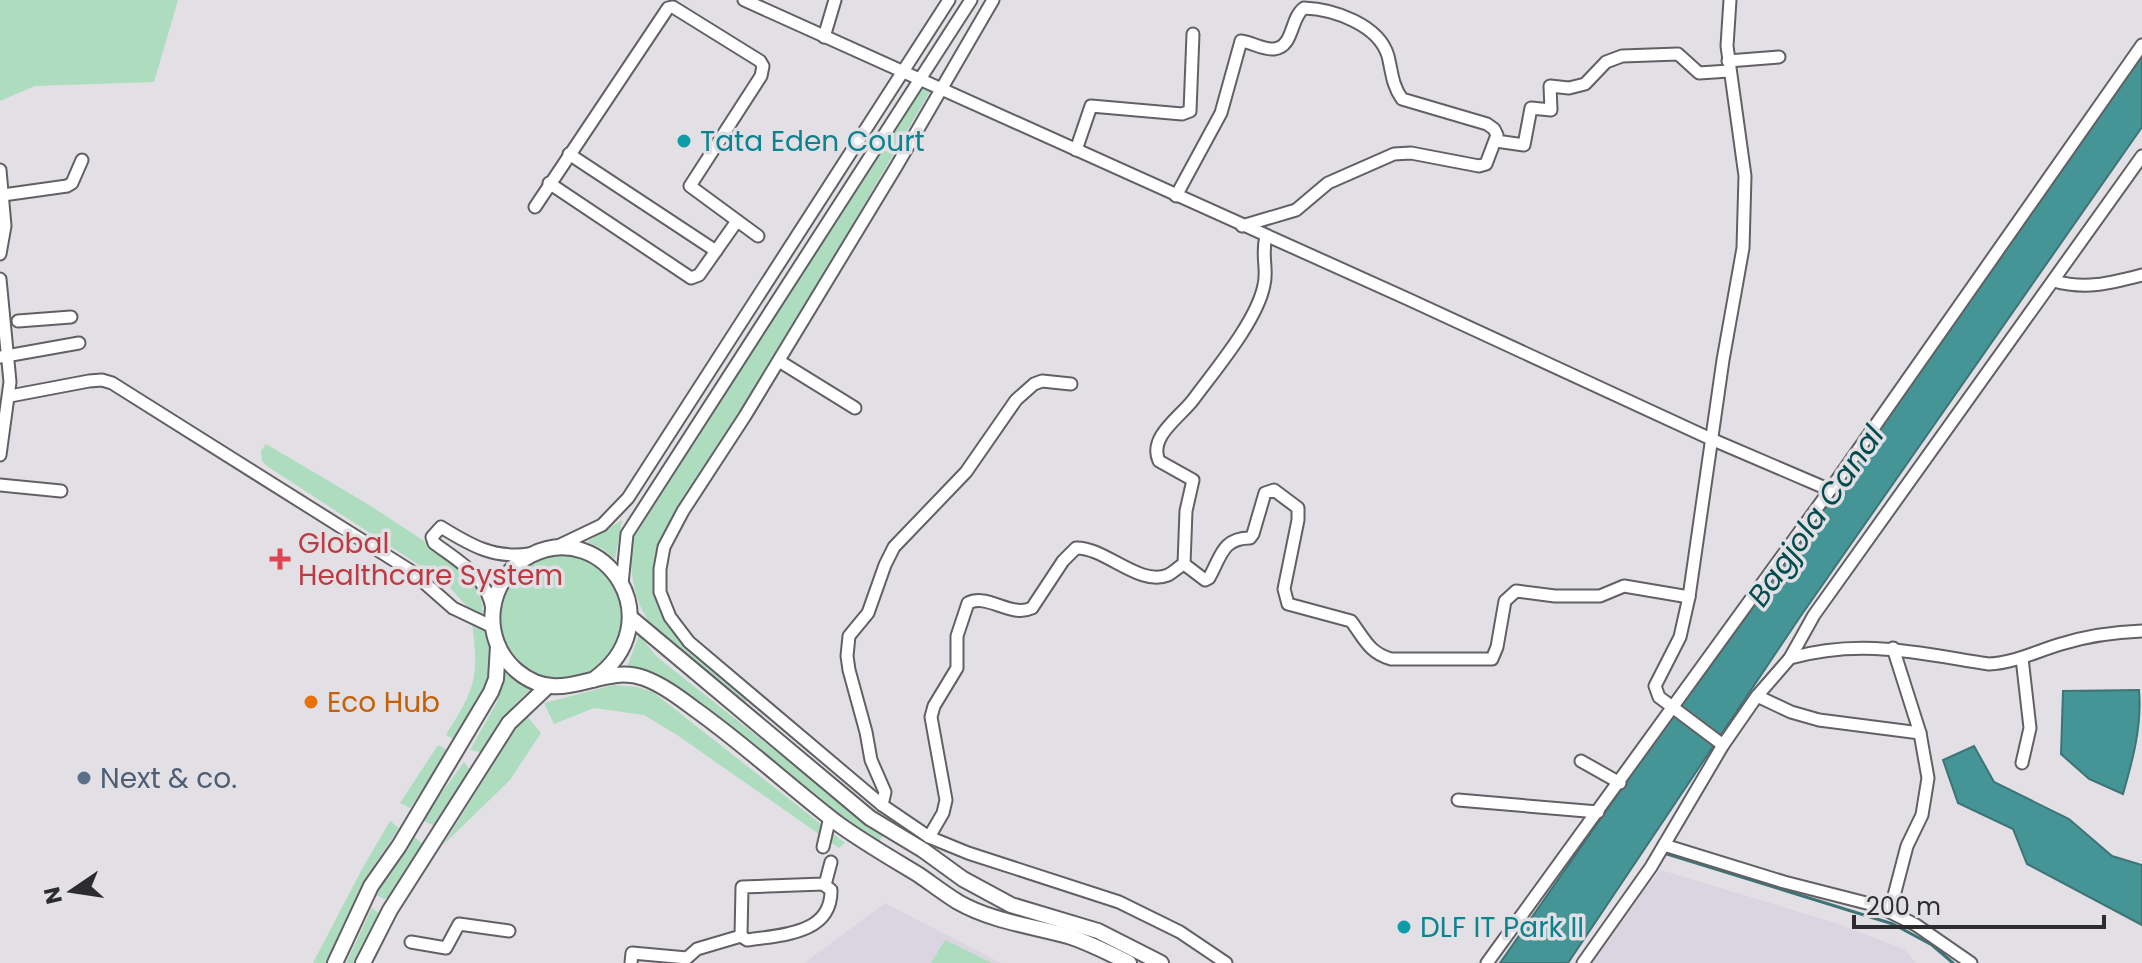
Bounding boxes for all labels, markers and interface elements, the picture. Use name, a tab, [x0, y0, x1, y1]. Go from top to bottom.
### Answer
place label: Tata Eden Court	[700, 122, 925, 161]
marker: Tata Eden Court	[675, 132, 693, 150]
water label: Bagjola Canal	[1737, 416, 1894, 615]
place label: Global Healthcare System	[298, 524, 563, 595]
marker: Global Healthcare System	[269, 548, 291, 570]
place label: Eco Hub	[327, 683, 440, 722]
marker: Eco Hub	[302, 693, 320, 711]
place label: Next & co.	[100, 759, 237, 798]
marker: Next & co.	[75, 769, 93, 787]
north arrow	[32, 851, 112, 931]
scale bar	[1854, 879, 2104, 929]
text: N	[36, 884, 70, 907]
text: 200 m	[1866, 890, 1941, 923]
place label: DLF IT Park II	[1420, 908, 1584, 947]
marker: DLF IT Park II	[1395, 918, 1413, 936]

